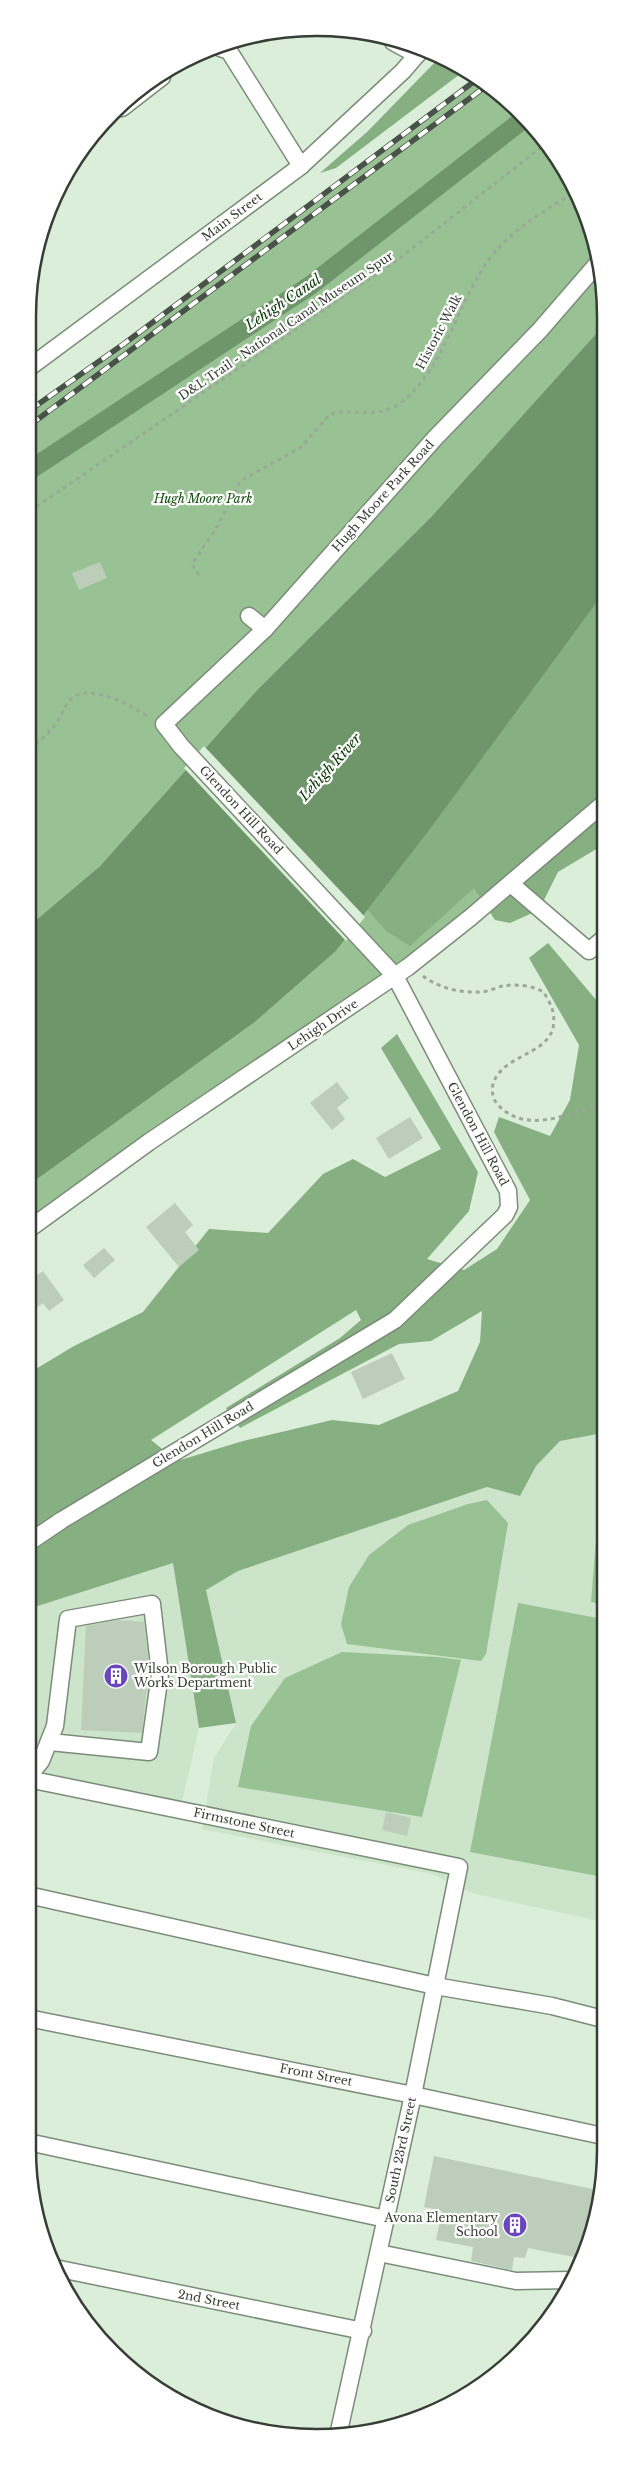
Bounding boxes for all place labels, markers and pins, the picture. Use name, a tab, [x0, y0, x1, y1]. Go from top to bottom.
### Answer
place label: Wilson Borough Public Works Department	[133, 1661, 278, 1690]
building icon: Wilson Borough Public Works Department	[103, 1663, 129, 1689]
place label: Avona Elementary School	[383, 2210, 498, 2239]
building icon: Avona Elementary School	[502, 2212, 528, 2238]

